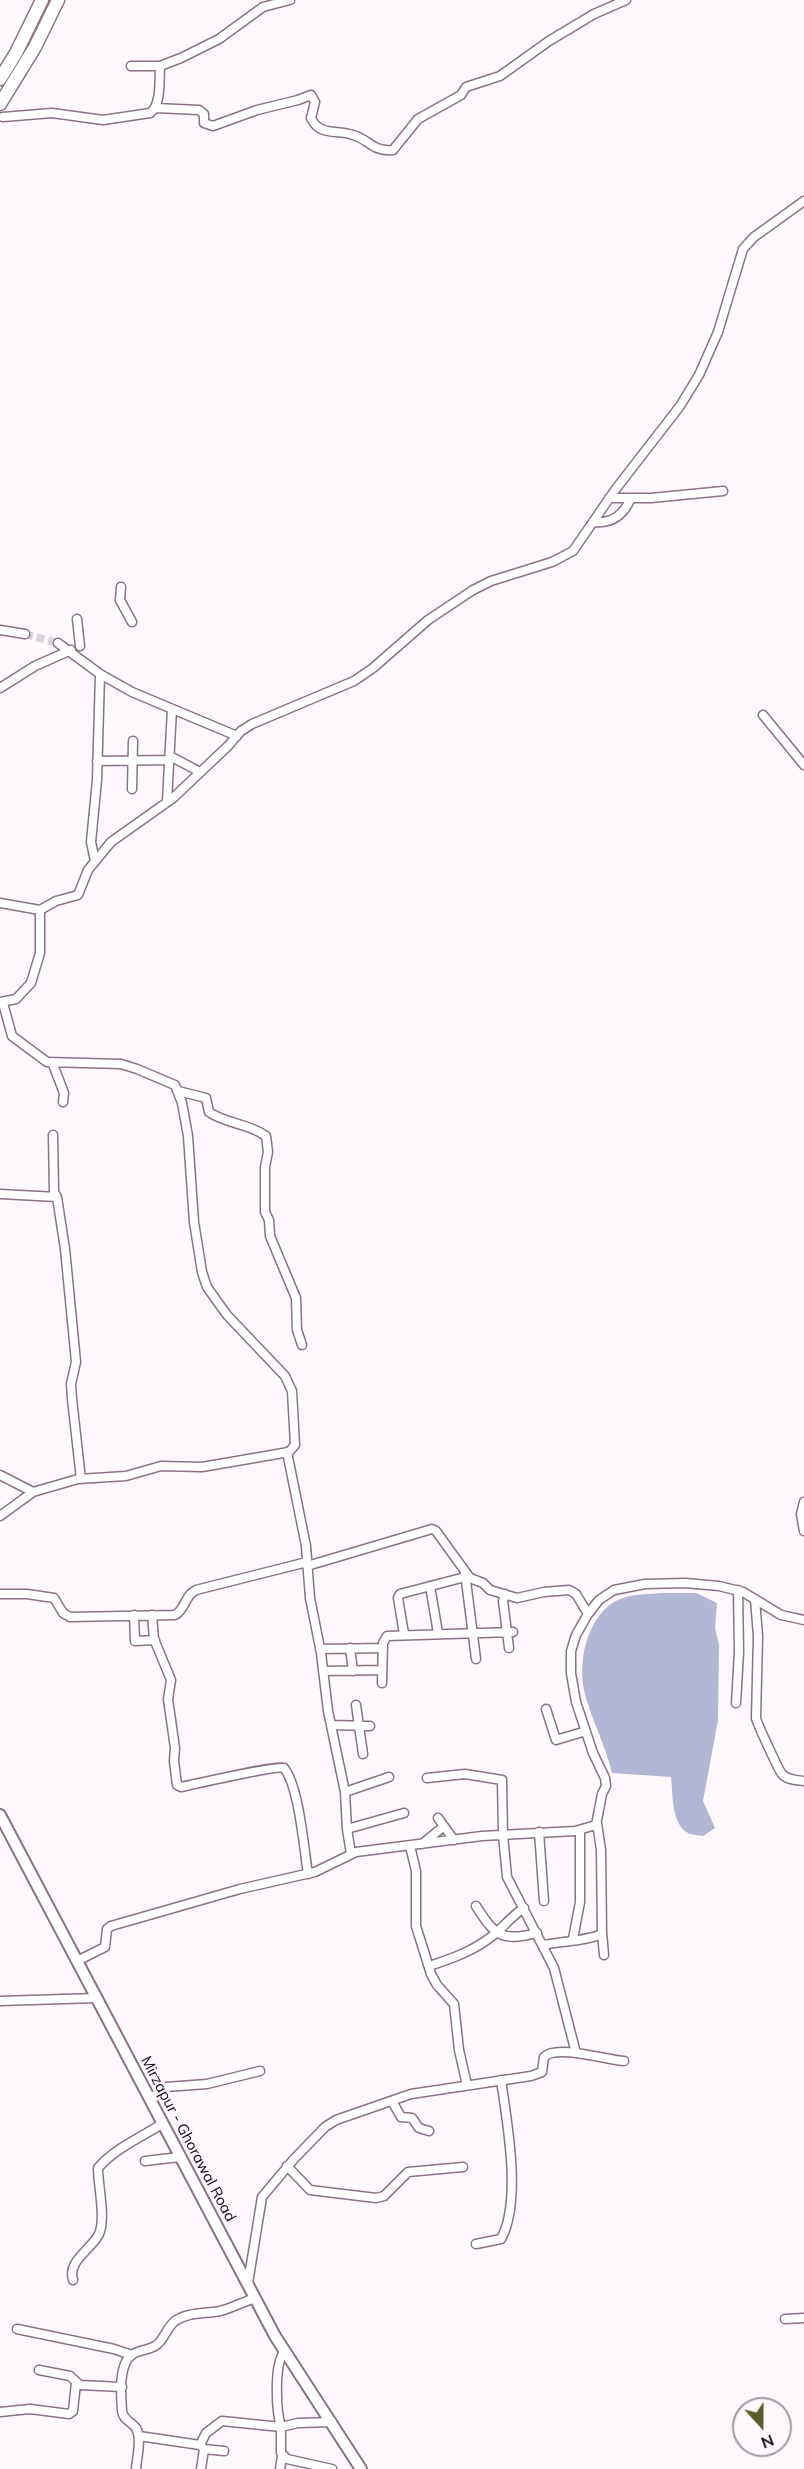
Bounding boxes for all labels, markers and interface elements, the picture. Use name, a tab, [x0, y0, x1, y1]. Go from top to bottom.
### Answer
street label: Mirzapur - Ghorawal Road	[137, 2053, 239, 2225]
north arrow	[732, 2397, 792, 2457]
text: N	[759, 2430, 777, 2453]

